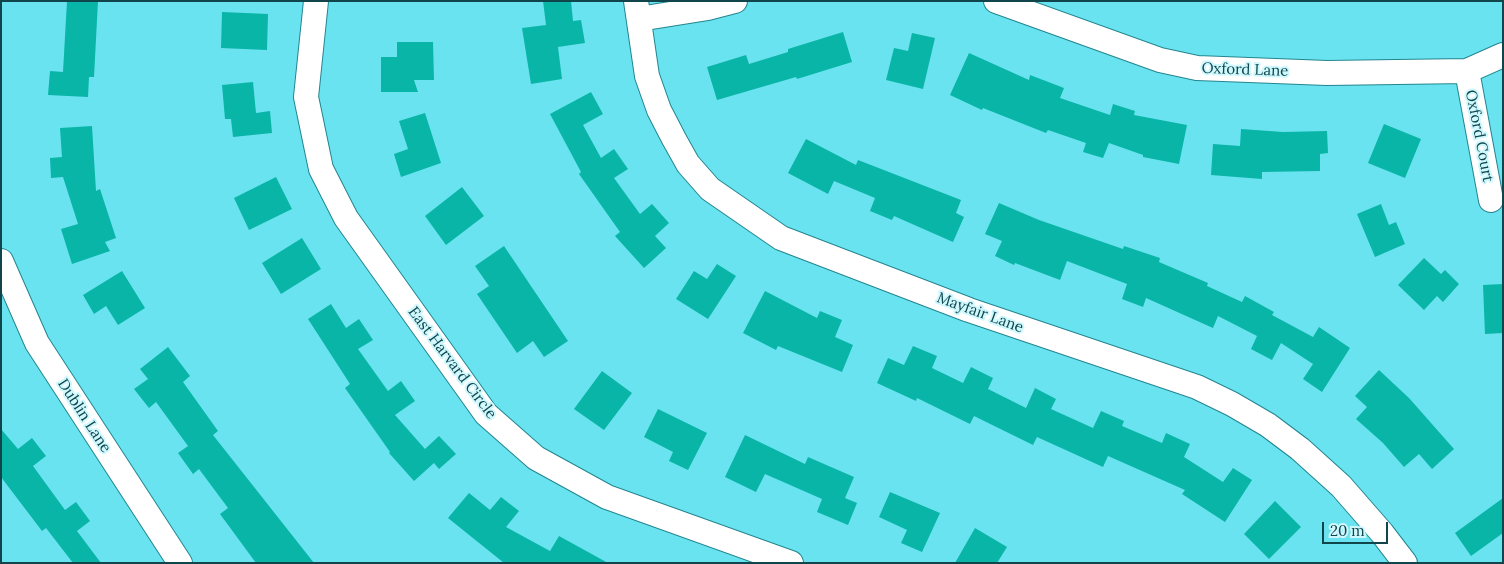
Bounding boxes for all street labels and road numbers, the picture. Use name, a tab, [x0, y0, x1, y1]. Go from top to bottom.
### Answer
street label: Oxford Lane	[1201, 59, 1289, 81]
street label: Oxford Court	[1461, 88, 1497, 184]
street label: Mayfair Lane	[934, 289, 1026, 337]
street label: East Harvard Circle	[404, 304, 500, 422]
street label: Dublin Lane	[54, 376, 114, 456]

